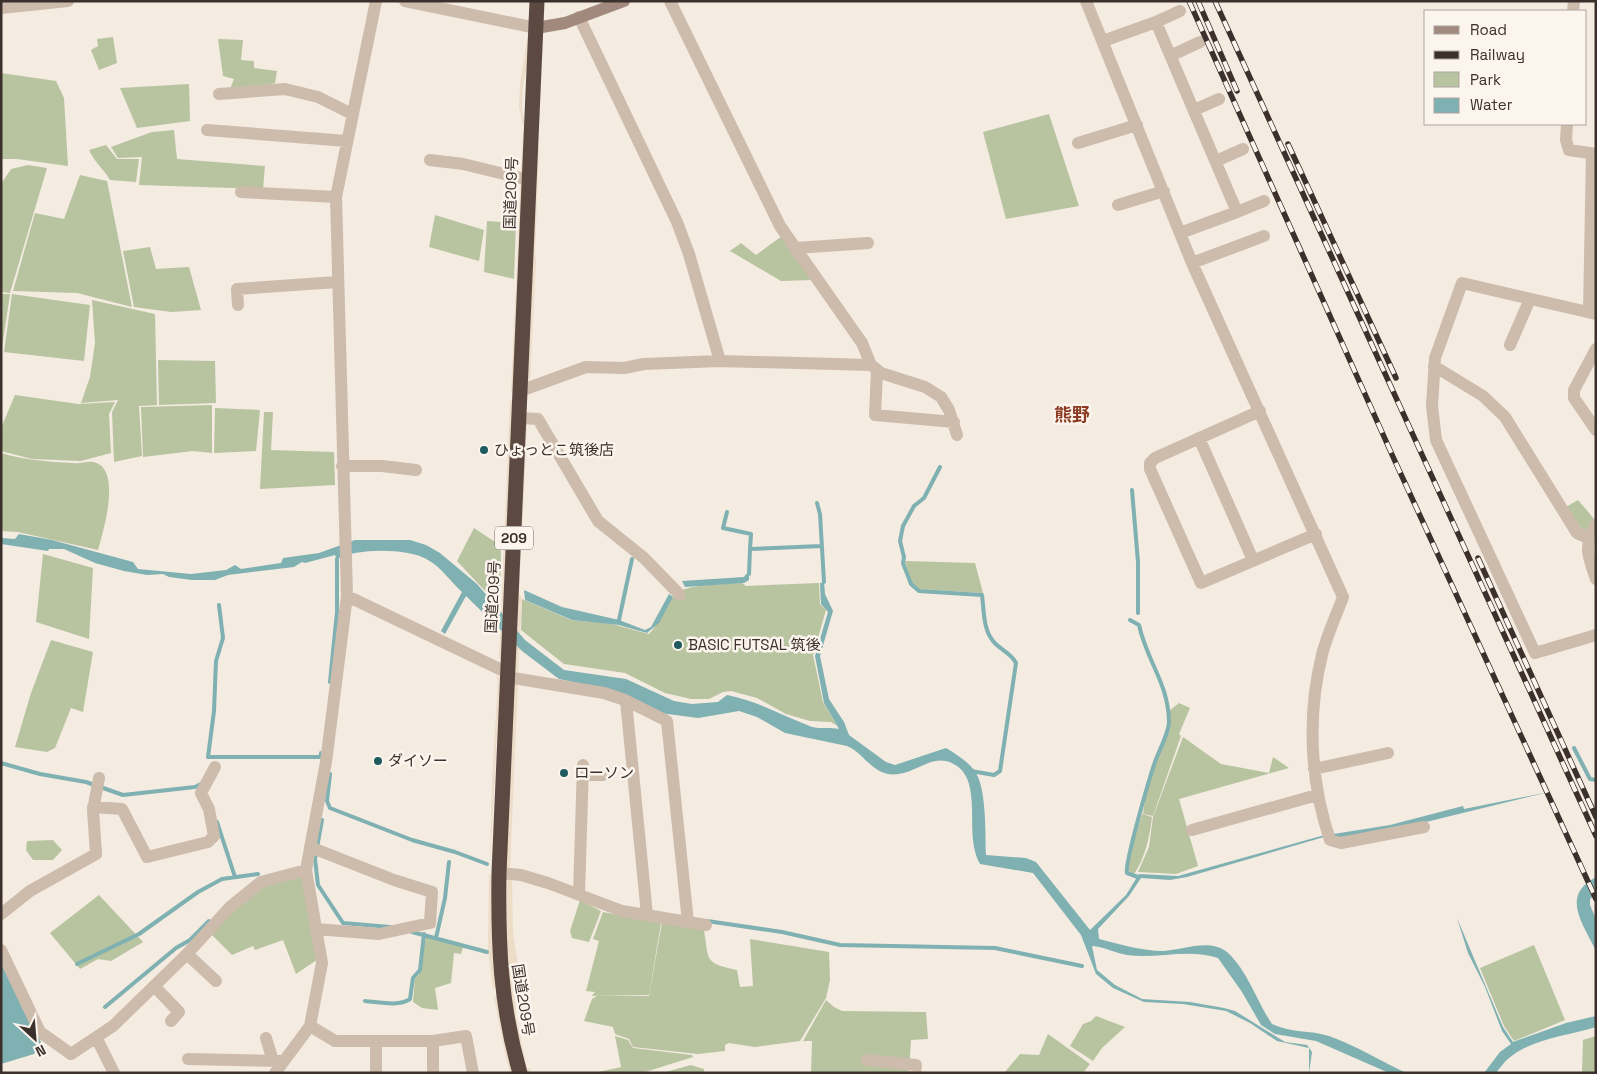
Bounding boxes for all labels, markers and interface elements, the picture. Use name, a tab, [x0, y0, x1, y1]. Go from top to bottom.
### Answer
legend	[1424, 10, 1587, 125]
text: Road	[1470, 20, 1507, 39]
text: Railway	[1470, 45, 1525, 64]
text: Park	[1470, 70, 1501, 89]
text: Water	[1470, 95, 1513, 114]
street label: 国道209号	[500, 156, 521, 230]
district label: 熊野	[1054, 403, 1090, 426]
place label: ひょっとこ筑後店	[494, 440, 614, 459]
marker: ひょっとこ筑後店	[478, 444, 490, 456]
road number: 209	[495, 526, 533, 550]
street label: 国道209号	[481, 560, 504, 634]
place label: BASIC FUTSAL 筑後	[688, 635, 821, 654]
marker: BASIC FUTSAL 筑後	[672, 639, 684, 651]
place label: ダイソー	[388, 751, 448, 770]
marker: ダイソー	[372, 755, 384, 767]
place label: ローソン	[574, 763, 634, 782]
marker: ローソン	[558, 767, 570, 779]
street label: 国道209号	[508, 962, 539, 1037]
north arrow	[10, 1014, 60, 1064]
text: N	[33, 1041, 49, 1061]

